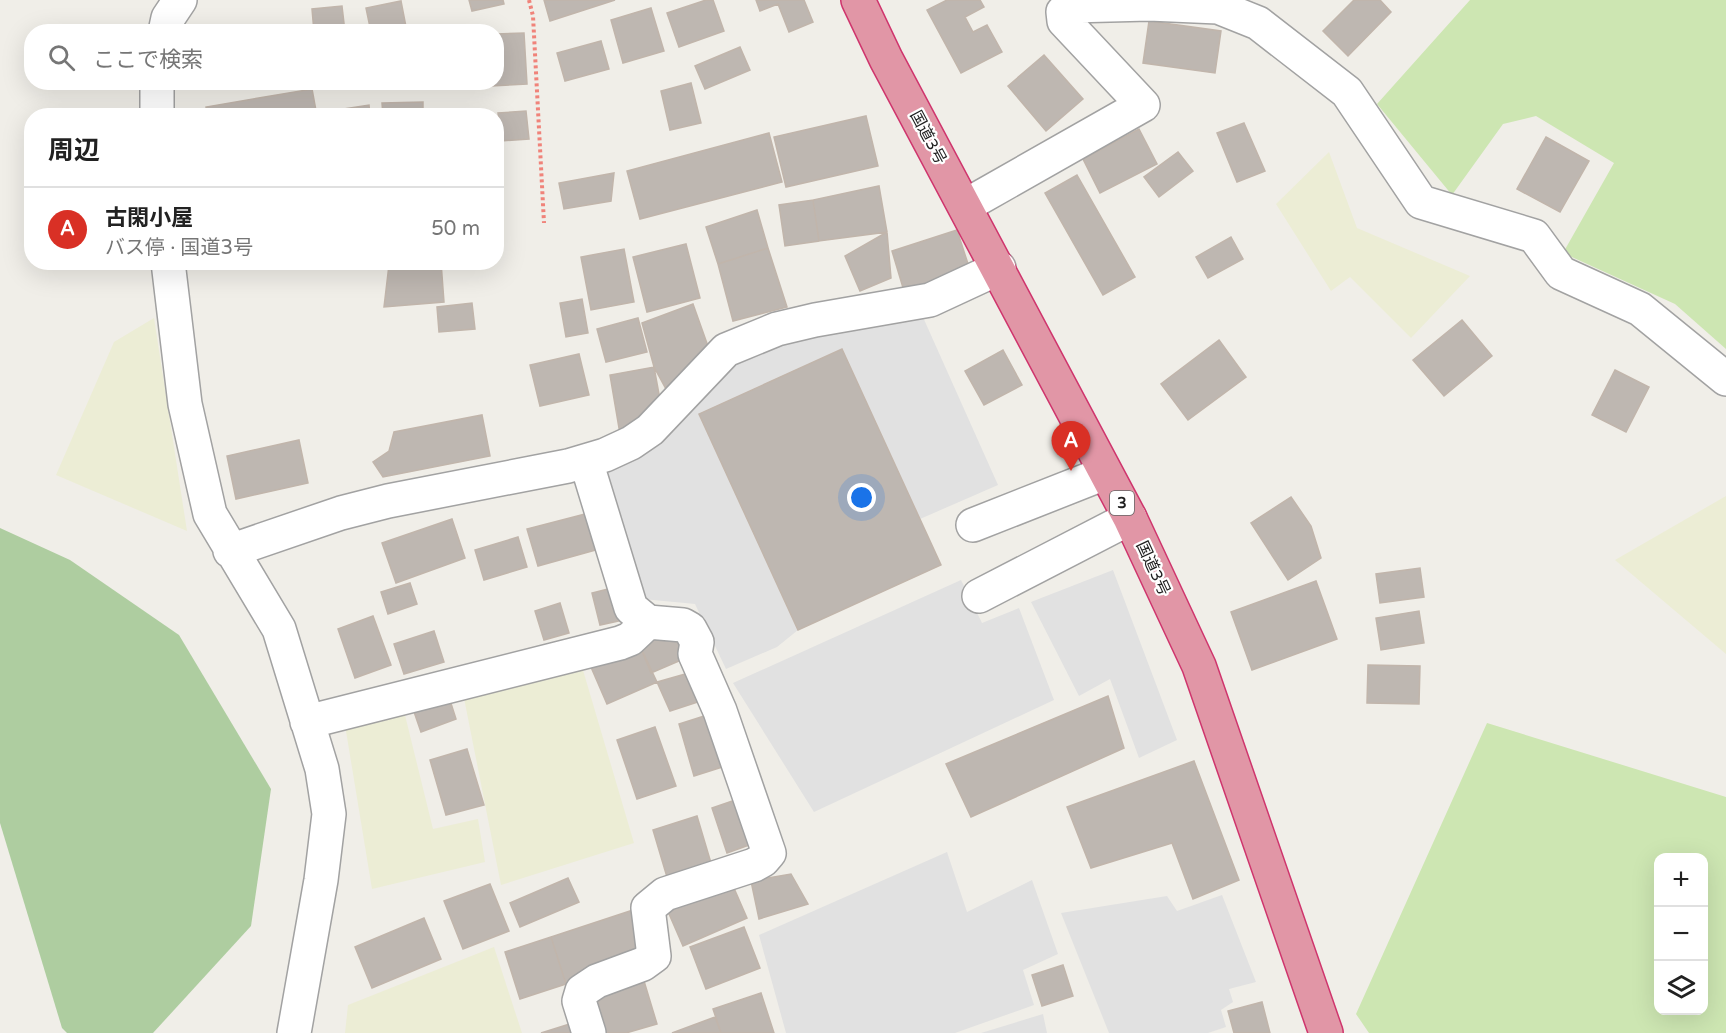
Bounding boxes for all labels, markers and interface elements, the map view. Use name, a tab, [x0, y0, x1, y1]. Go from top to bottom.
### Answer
search box	[24, 24, 504, 90]
icon: search	[45, 41, 78, 74]
text: ここで検索	[93, 47, 203, 73]
street label: 国道3号	[906, 107, 951, 168]
text: 周辺	[48, 135, 100, 166]
text: 古閑小屋	[105, 205, 193, 231]
text: A	[60, 217, 75, 241]
text: 50 m	[431, 217, 480, 241]
text: バス停 · 国道3号	[105, 236, 253, 260]
pin: A	[1052, 422, 1090, 471]
your location	[847, 483, 876, 512]
road number: 3	[1110, 491, 1134, 515]
street label: 国道3号	[1132, 538, 1174, 599]
map controls	[1654, 853, 1708, 1015]
button: +	[1654, 853, 1708, 907]
button: −	[1654, 907, 1708, 961]
button: layers	[1654, 961, 1708, 1015]

